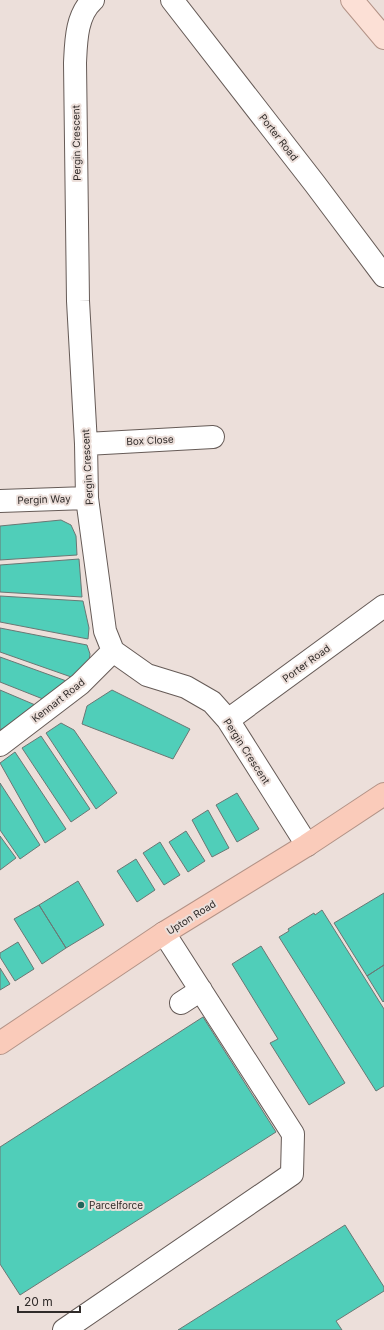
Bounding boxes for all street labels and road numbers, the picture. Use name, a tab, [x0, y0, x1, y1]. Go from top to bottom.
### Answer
street label: Pergin Crescent	[69, 104, 83, 181]
street label: Porter Road	[257, 111, 301, 163]
street label: Pergin Crescent	[79, 428, 95, 505]
street label: Box Close	[126, 433, 174, 447]
street label: Pergin Way	[17, 492, 71, 506]
street label: Porter Road	[280, 642, 332, 684]
street label: Kennart Road	[29, 676, 87, 724]
street label: Pergin Crescent	[221, 716, 273, 787]
street label: Upton Road	[164, 897, 218, 937]

